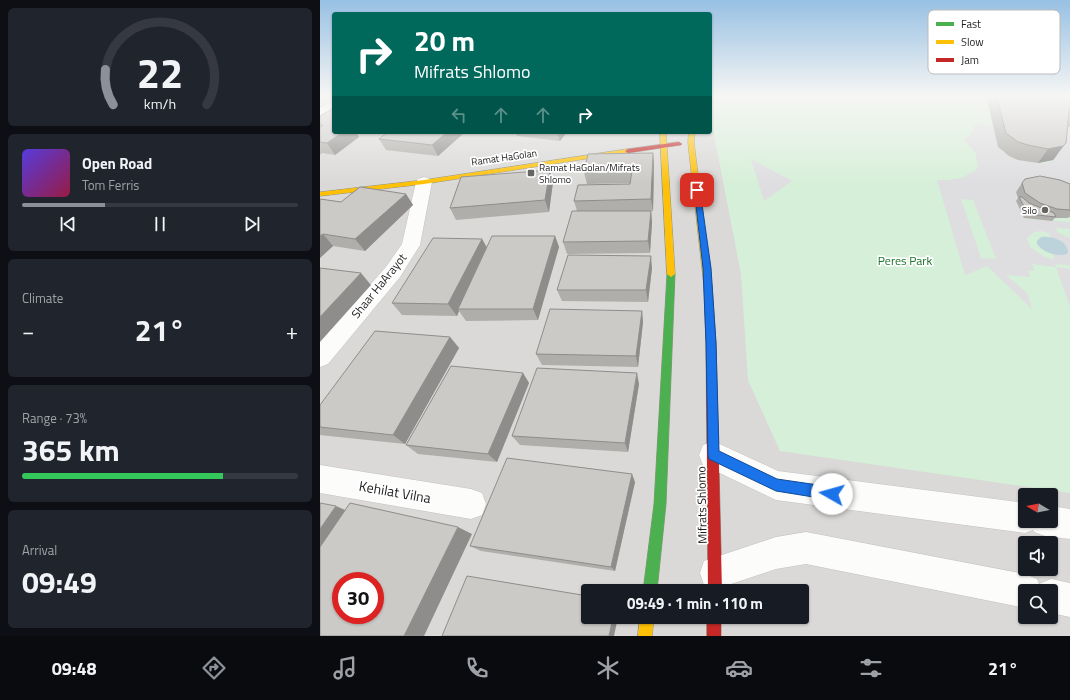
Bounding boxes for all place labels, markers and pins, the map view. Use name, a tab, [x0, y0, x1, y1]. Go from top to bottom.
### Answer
place label: Ramat HaGolan/Mifrats Shlomo	[539, 160, 640, 187]
marker: Ramat HaGolan/Mifrats Shlomo	[526, 168, 536, 178]
pin	[680, 173, 714, 207]
place label: Silo	[1022, 203, 1037, 218]
marker: Silo	[1040, 205, 1050, 215]

